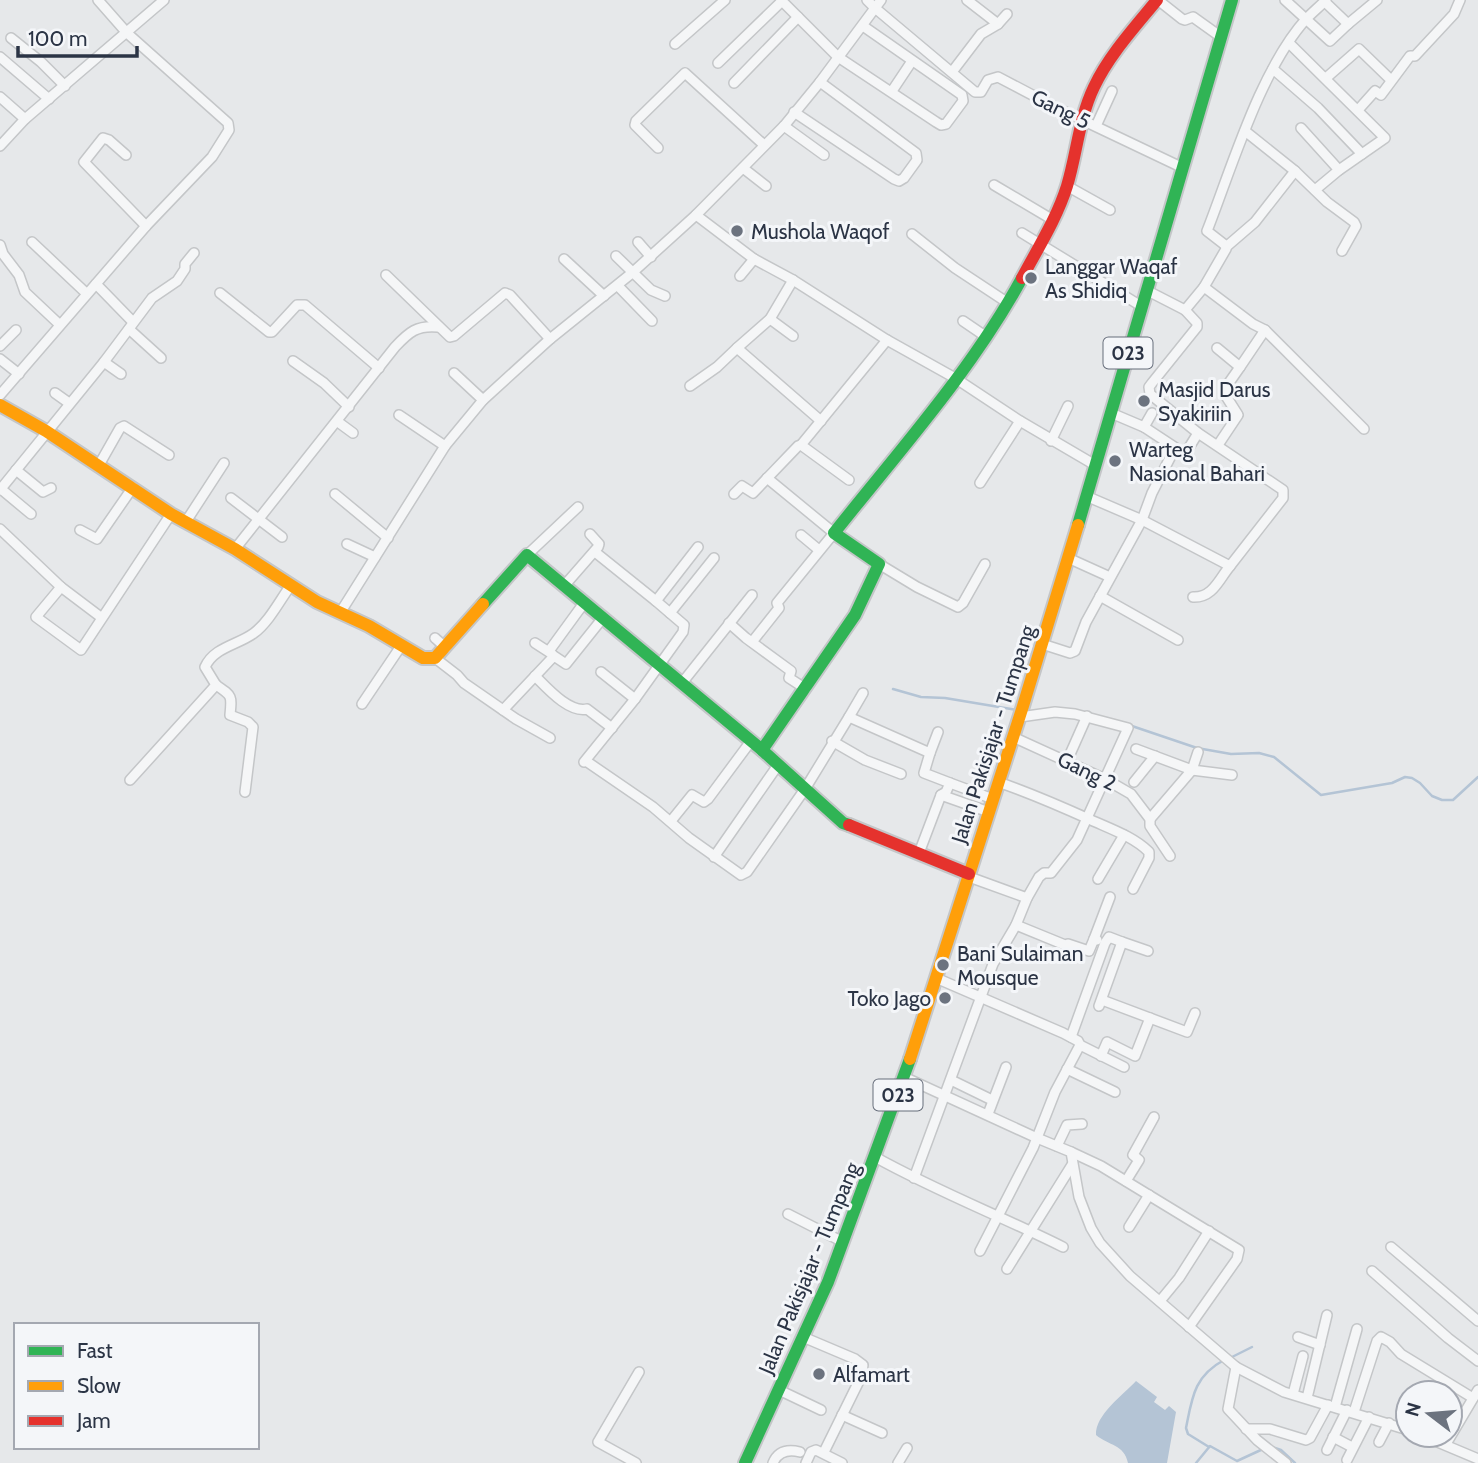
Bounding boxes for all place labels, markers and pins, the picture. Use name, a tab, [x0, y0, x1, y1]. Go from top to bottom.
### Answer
place label: Mushola Waqof	[751, 219, 889, 244]
marker: Mushola Waqof	[729, 223, 745, 239]
place label: Langgar Waqaf As Shidiq	[1045, 254, 1177, 303]
marker: Langgar Waqaf As Shidiq	[1023, 270, 1039, 286]
place label: Masjid Darus Syakiriin	[1158, 377, 1271, 426]
marker: Masjid Darus Syakiriin	[1136, 393, 1152, 409]
place label: Warteg Nasional Bahari	[1129, 437, 1265, 486]
marker: Warteg Nasional Bahari	[1107, 453, 1123, 469]
place label: Bani Sulaiman Mousque	[957, 941, 1083, 990]
marker: Bani Sulaiman Mousque	[935, 957, 951, 973]
place label: Toko Jago	[847, 986, 931, 1011]
marker: Toko Jago	[937, 990, 953, 1006]
place label: Alfamart	[833, 1362, 910, 1387]
marker: Alfamart	[811, 1366, 827, 1382]

